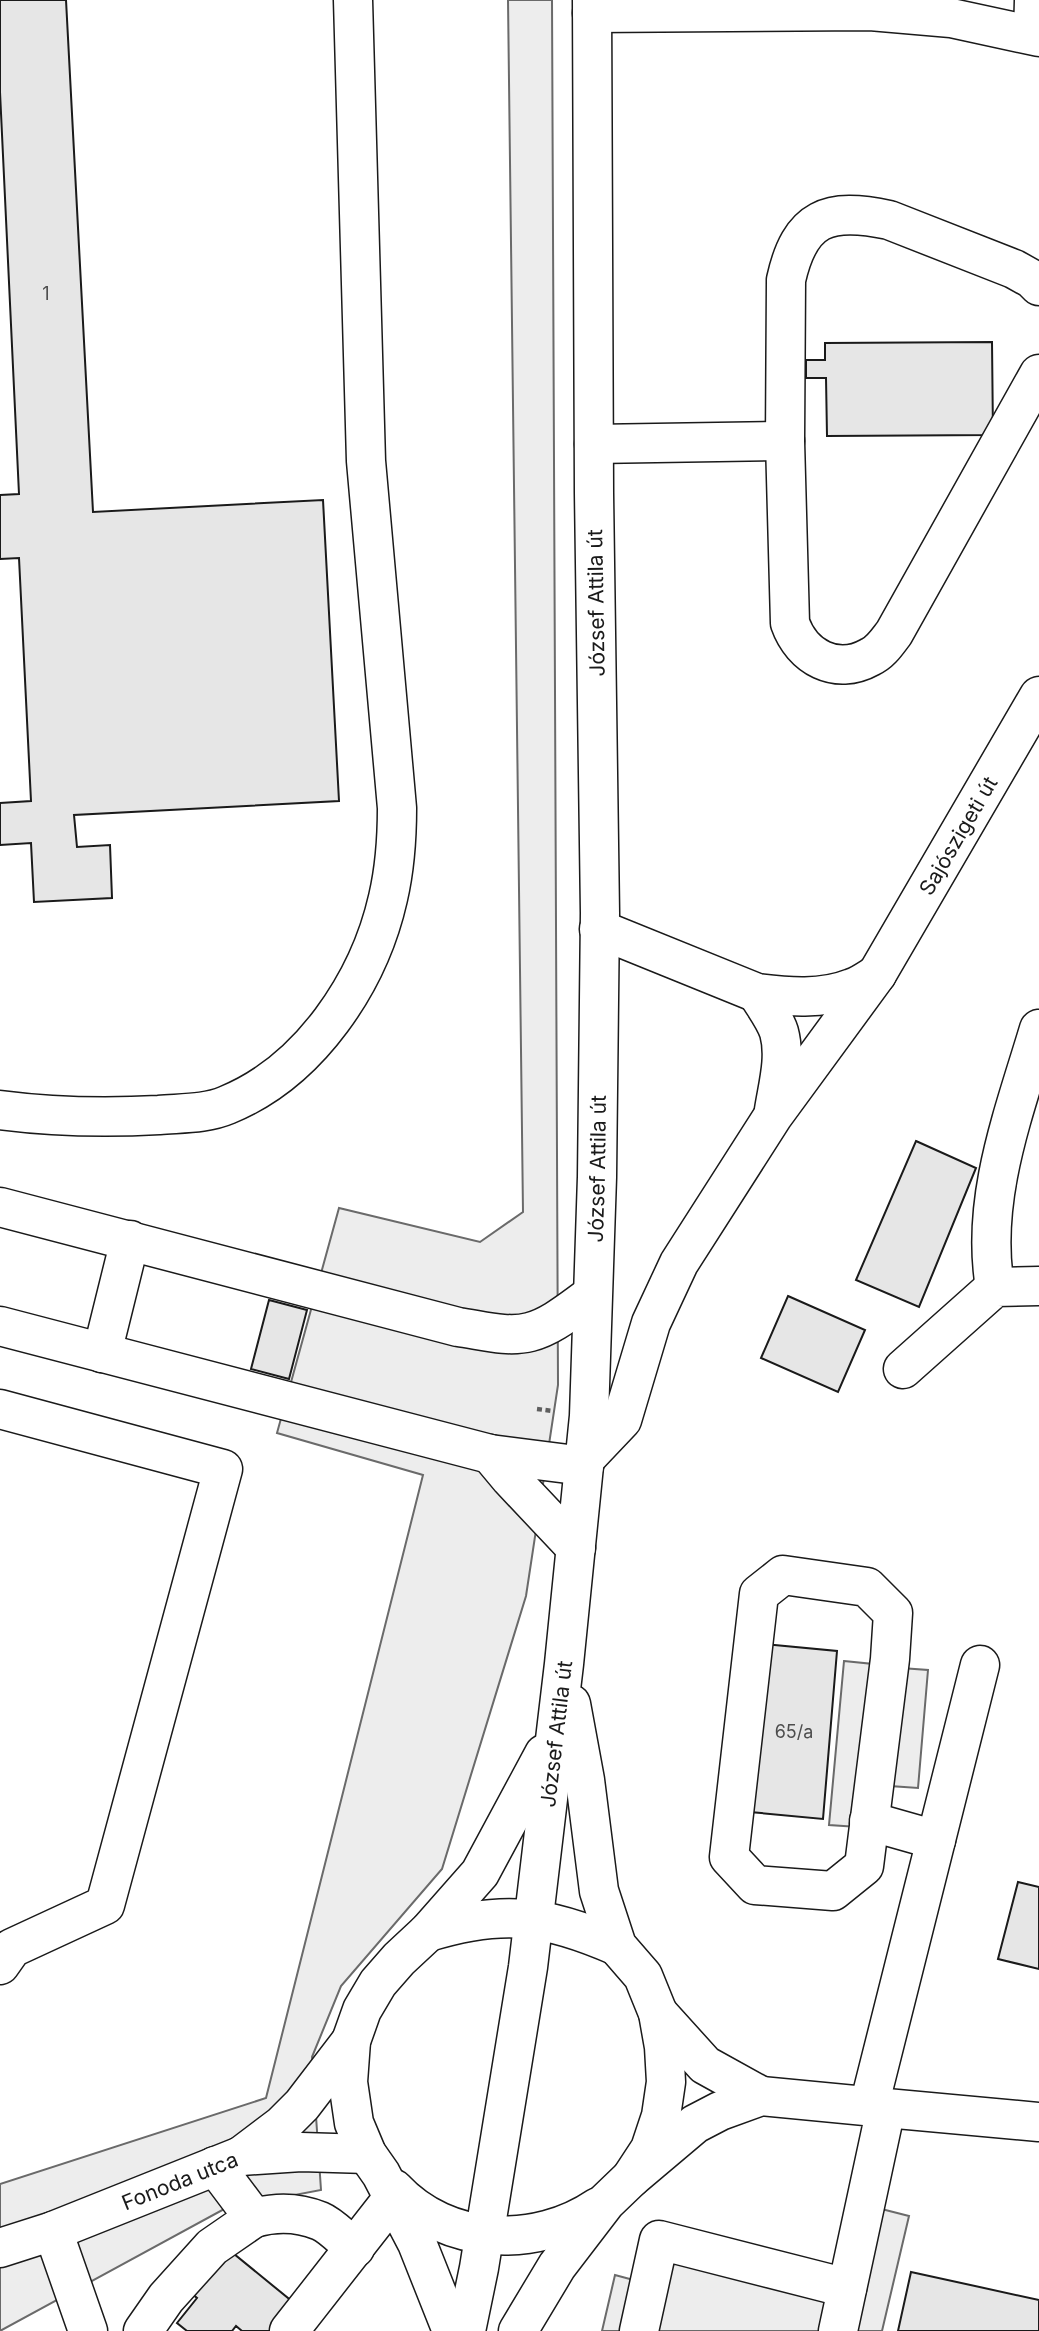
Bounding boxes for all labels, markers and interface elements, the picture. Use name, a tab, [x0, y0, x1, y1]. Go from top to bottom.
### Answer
house number: 1	[42, 283, 50, 304]
street label: József Attila út	[582, 529, 610, 677]
street label: Sajószigeti út	[913, 772, 1002, 899]
street label: József Attila út	[582, 1095, 610, 1243]
street label: József Attila út	[535, 1659, 577, 1809]
house number: 65/a	[775, 1721, 813, 1742]
street label: Fonoda utca	[118, 2146, 241, 2215]

